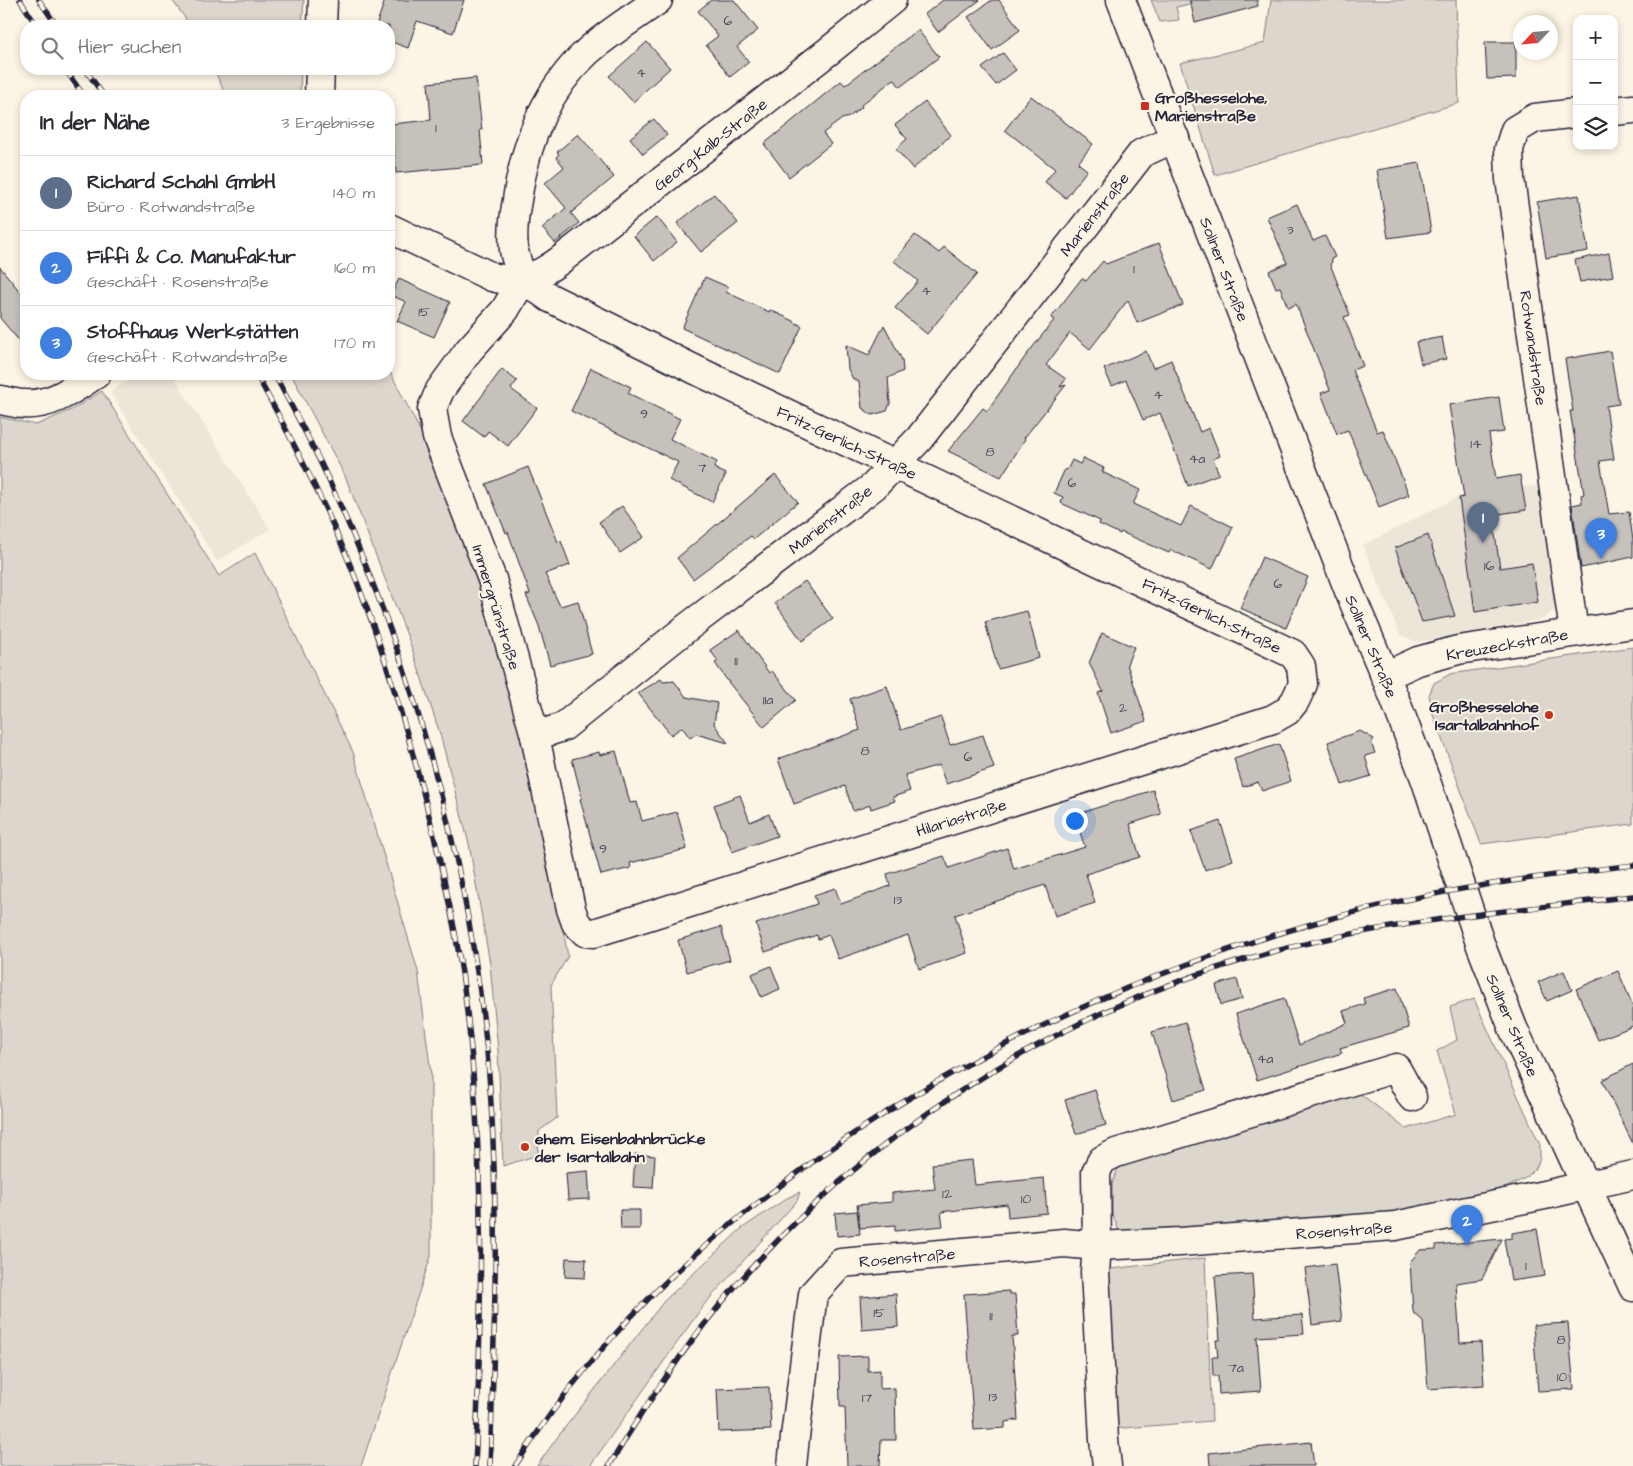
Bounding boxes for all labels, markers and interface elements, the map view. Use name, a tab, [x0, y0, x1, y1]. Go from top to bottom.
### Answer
house number: 6	[724, 11, 733, 31]
north arrow	[1513, 15, 1558, 60]
map controls	[1573, 15, 1618, 150]
button: +	[1573, 15, 1618, 60]
search box	[20, 20, 395, 75]
icon: search	[38, 34, 66, 62]
text: Hier suchen	[78, 34, 181, 61]
button: −	[1573, 60, 1618, 105]
house number: 4	[636, 63, 646, 83]
place label: Großhesselohe, Marienstraße	[1155, 87, 1268, 127]
street label: Georg-Kalb-Straße	[649, 93, 773, 197]
marker: Großhesselohe, Marienstraße	[1139, 100, 1151, 112]
button: layers	[1573, 105, 1618, 150]
text: In der Nähe	[40, 108, 150, 137]
text: 3 Ergebnisse	[281, 112, 375, 134]
house number: 1	[435, 118, 437, 138]
street label: Marienstraße	[1055, 168, 1135, 261]
text: Richard Schahl GmbH	[87, 169, 276, 196]
text: 1	[55, 182, 57, 204]
text: 140 m	[333, 182, 375, 204]
text: Büro · Rotwandstraße	[87, 196, 255, 218]
street label: Sollner Straße	[1194, 214, 1254, 325]
house number: 3	[1286, 220, 1294, 240]
text: Fiffi & Co. Manufaktur	[87, 244, 296, 271]
text: 2	[51, 257, 61, 279]
text: 160 m	[334, 257, 375, 279]
house number: 1	[1133, 259, 1135, 279]
text: Geschäft · Rosenstraße	[87, 271, 269, 293]
house number: 4	[921, 281, 931, 301]
street label: Rotwandstraße	[1514, 289, 1552, 407]
house number: 15	[418, 302, 430, 322]
text: Stoffhaus Werkstätten	[87, 319, 298, 346]
text: 3	[52, 332, 60, 354]
text: 170 m	[334, 332, 375, 354]
text: Geschäft · Rotwandstraße	[87, 346, 288, 368]
house number: 4	[1153, 385, 1163, 405]
street label: Fritz-Gerlich-Straße	[773, 401, 920, 485]
house number: 9	[640, 404, 648, 424]
house number: 14	[1470, 434, 1482, 454]
house number: 8	[985, 442, 995, 462]
house number: 4a	[1189, 449, 1205, 469]
house number: 7	[698, 458, 707, 478]
house number: 6	[1068, 473, 1077, 493]
street label: Marienstraße	[784, 480, 877, 559]
pin: 1	[1467, 502, 1499, 543]
pin: 3	[1585, 518, 1617, 559]
street label: Immergrünstraße	[466, 542, 526, 673]
house number: 16	[1484, 556, 1495, 576]
street label: Fritz-Gerlich-Straße	[1138, 573, 1285, 659]
house number: 6	[1274, 574, 1283, 594]
street label: Sollner Straße	[1339, 591, 1403, 702]
street label: Kreuzeckstraße	[1445, 623, 1570, 667]
house number: 11	[734, 651, 738, 671]
house number: 11a	[763, 690, 773, 710]
place label: Großhesselohe Isartalbahnhof	[1429, 696, 1540, 736]
house number: 2	[1119, 698, 1127, 718]
marker: Großhesselohe Isartalbahnhof	[1543, 709, 1555, 721]
house number: 8	[860, 741, 870, 761]
house number: 6	[964, 747, 973, 767]
street label: Hilariastraße	[913, 794, 1010, 842]
your location	[1062, 808, 1088, 834]
house number: 9	[599, 839, 607, 859]
house number: 13	[894, 890, 902, 910]
street label: Sollner Straße	[1480, 970, 1544, 1081]
house number: 4a	[1257, 1049, 1273, 1069]
place label: ehem. Eisenbahnbrücke der Isartalbahn	[534, 1128, 706, 1168]
marker: ehem. Eisenbahnbrücke der Isartalbahn	[519, 1141, 531, 1153]
house number: 12	[942, 1184, 952, 1204]
house number: 10	[1021, 1189, 1031, 1209]
pin: 2	[1451, 1205, 1483, 1246]
street label: Rosenstraße	[1295, 1217, 1393, 1245]
street label: Rosenstraße	[858, 1243, 957, 1273]
house number: 1	[1525, 1256, 1527, 1276]
house number: 15	[873, 1303, 885, 1323]
house number: 11	[989, 1306, 993, 1326]
house number: 8	[1556, 1330, 1566, 1350]
house number: 7a	[1228, 1358, 1244, 1378]
house number: 10	[1557, 1367, 1567, 1387]
house number: 13	[989, 1387, 997, 1407]
house number: 17	[862, 1388, 873, 1408]

